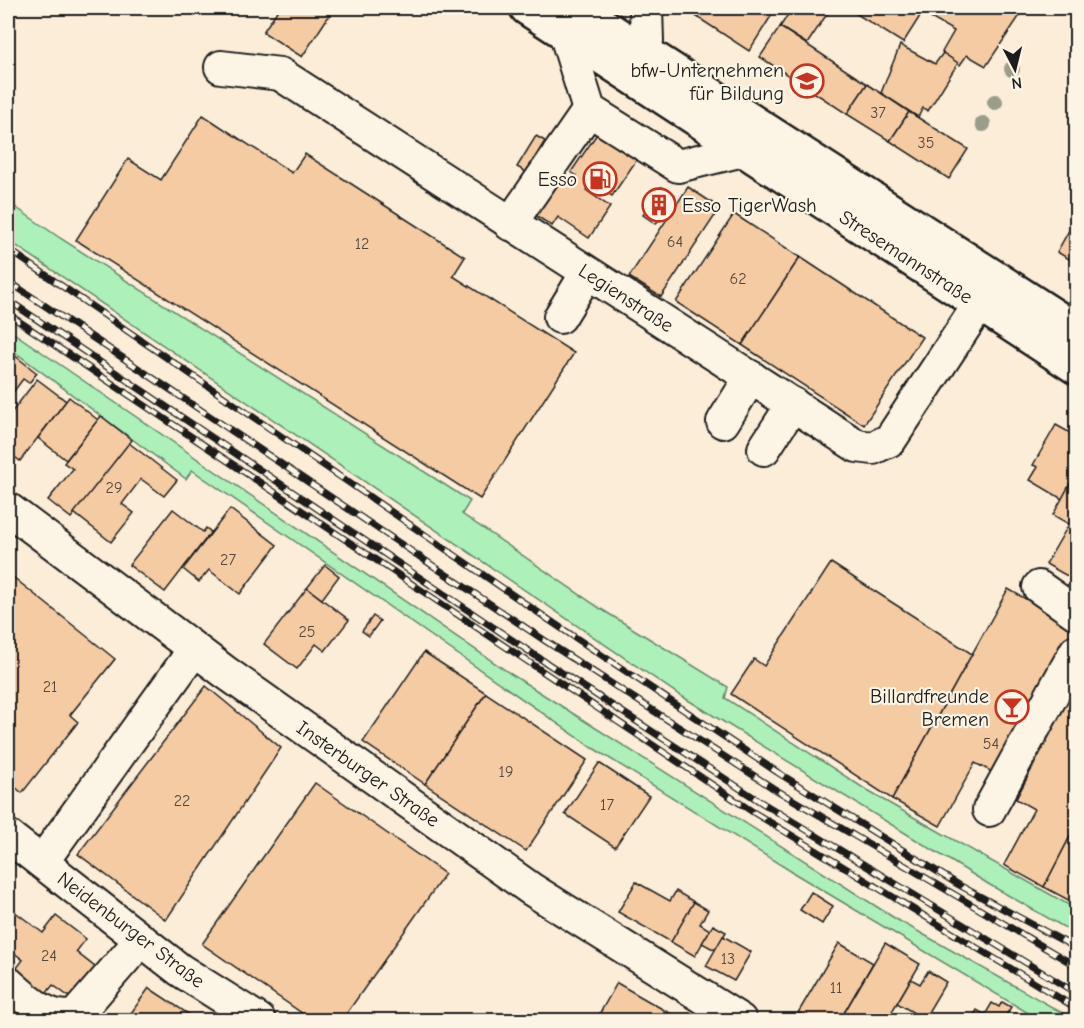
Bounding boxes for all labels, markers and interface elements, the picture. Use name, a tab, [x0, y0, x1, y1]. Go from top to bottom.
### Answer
north arrow	[985, 39, 1045, 99]
place label: bfw-Unternehmen für Bildung	[630, 59, 784, 105]
school or university icon: bfw-Unternehmen für Bildung	[789, 63, 825, 99]
text: N	[1010, 73, 1023, 92]
house number: 37	[870, 104, 886, 122]
house number: 35	[918, 134, 934, 152]
fuel station icon: Esso	[582, 161, 618, 197]
place label: Esso	[538, 168, 577, 191]
building icon: Esso TigerWash	[641, 187, 677, 223]
place label: Esso TigerWash	[682, 194, 817, 217]
street label: Stresemannstraße	[835, 205, 977, 309]
house number: 64	[667, 233, 683, 251]
house number: 12	[355, 235, 369, 253]
street label: Legienstraße	[574, 259, 678, 337]
house number: 62	[729, 270, 747, 288]
house number: 29	[106, 479, 122, 497]
house number: 27	[220, 551, 236, 569]
house number: 25	[298, 623, 316, 641]
house number: 21	[43, 678, 57, 696]
place label: Billardfreunde Bremen	[870, 685, 989, 731]
bar icon: Billardfreunde Bremen	[994, 689, 1030, 725]
street label: Insterburger Straße	[292, 716, 444, 832]
house number: 54	[983, 735, 999, 753]
house number: 19	[499, 763, 513, 781]
house number: 22	[174, 792, 190, 810]
house number: 17	[600, 796, 614, 814]
street label: Neidenburger Straße	[53, 867, 209, 993]
house number: 24	[41, 947, 57, 965]
house number: 13	[721, 950, 735, 968]
house number: 11	[830, 979, 842, 997]

